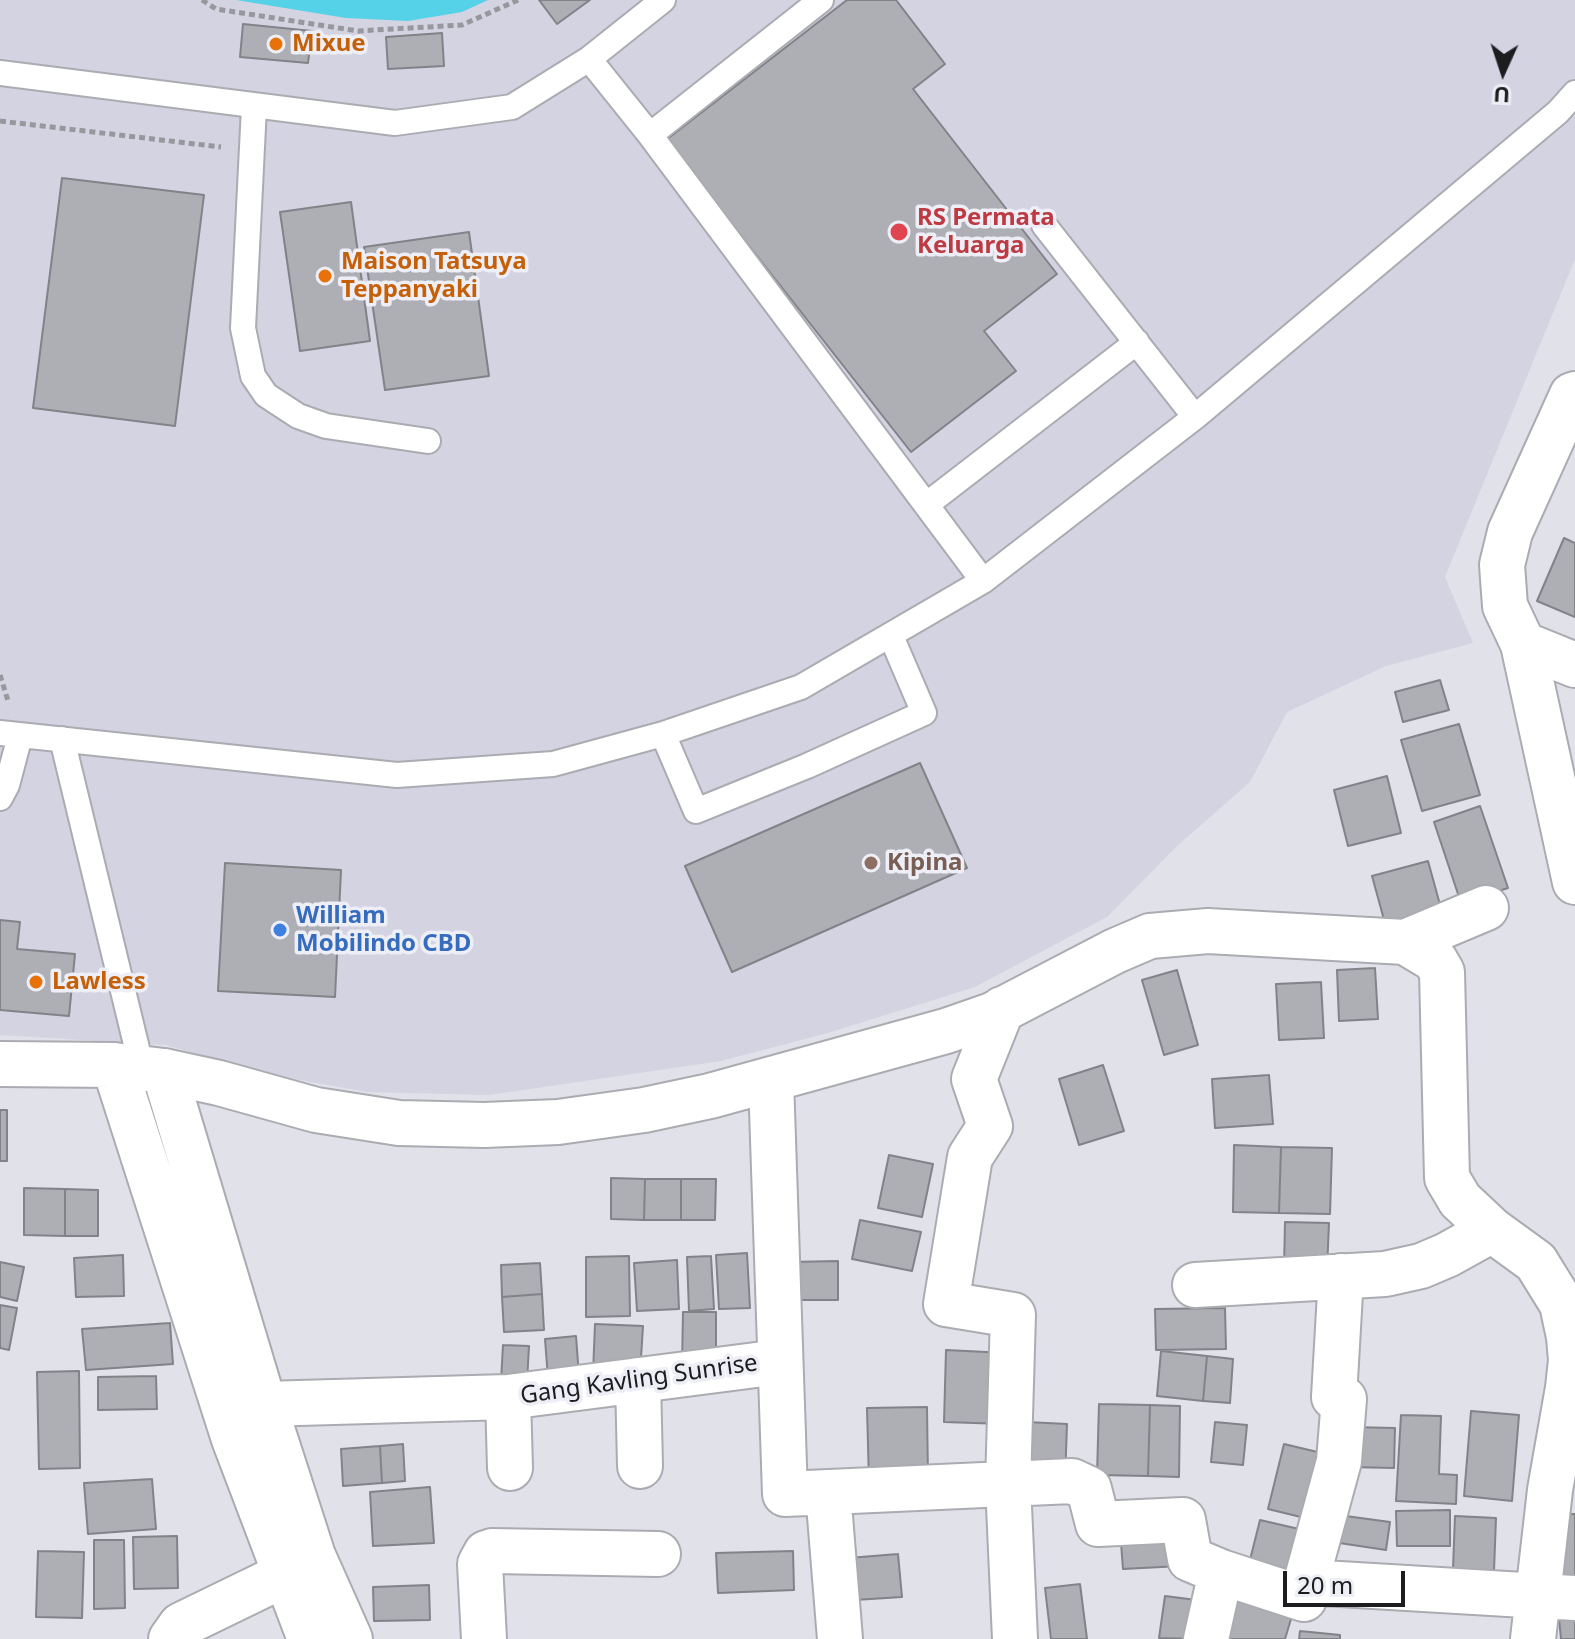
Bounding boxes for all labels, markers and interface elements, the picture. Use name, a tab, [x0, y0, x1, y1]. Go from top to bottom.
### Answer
place label: Mixue	[292, 30, 366, 58]
north arrow	[1463, 32, 1543, 112]
marker: Mixue	[267, 35, 285, 53]
text: U	[1493, 81, 1511, 111]
place label: RS Permata Keluarga	[917, 204, 1055, 260]
marker: RS Permata Keluarga	[888, 221, 910, 243]
place label: Maison Tatsuya Teppanyaki	[341, 248, 527, 304]
marker: Maison Tatsuya Teppanyaki	[316, 267, 334, 285]
place label: Kipina	[887, 849, 962, 877]
marker: Kipina	[862, 854, 880, 872]
place label: William Mobilindo CBD	[296, 902, 471, 958]
marker: William Mobilindo CBD	[271, 921, 289, 939]
place label: Lawless	[52, 968, 146, 996]
marker: Lawless	[27, 973, 45, 991]
street label: Gang Kavling Sunrise	[518, 1349, 760, 1411]
scale bar	[1287, 1555, 1409, 1605]
text: 20 m	[1297, 1568, 1353, 1601]

